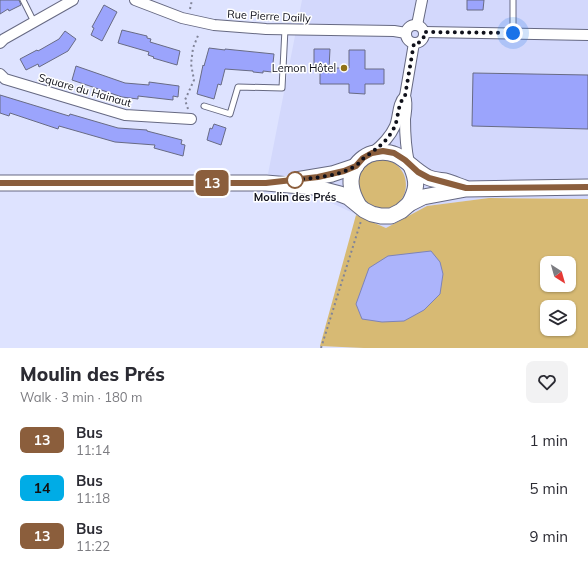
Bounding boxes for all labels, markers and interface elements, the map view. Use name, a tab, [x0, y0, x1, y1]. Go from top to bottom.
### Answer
street label: Rue Pierre Dailly	[227, 7, 311, 25]
your location	[503, 23, 523, 43]
place label: Lemon Hôtel	[272, 61, 336, 75]
marker: Lemon Hôtel	[339, 63, 349, 73]
street label: Square du Hainaut	[37, 70, 133, 110]
line badge: 13	[194, 170, 230, 196]
marker: Moulin des Prés	[286, 171, 304, 189]
text: 13	[204, 174, 220, 192]
place label: Moulin des Prés	[254, 190, 337, 204]
north arrow	[540, 256, 576, 292]
map controls	[540, 256, 576, 336]
button: layers	[540, 300, 576, 336]
button: heart	[526, 361, 568, 403]
text: Moulin des Prés	[20, 362, 165, 386]
text: Walk · 3 min · 180 m	[20, 389, 142, 405]
text: Bus	[76, 423, 103, 442]
text: 13	[34, 431, 50, 449]
text: 1 min	[530, 431, 568, 450]
text: 11:14	[76, 442, 110, 458]
text: Bus	[76, 471, 103, 490]
text: 14	[34, 479, 50, 497]
text: 5 min	[530, 479, 568, 498]
text: 11:18	[76, 490, 110, 506]
text: Bus	[76, 519, 103, 538]
text: 13	[34, 527, 50, 545]
text: 9 min	[530, 527, 568, 546]
text: 11:22	[76, 538, 110, 554]

